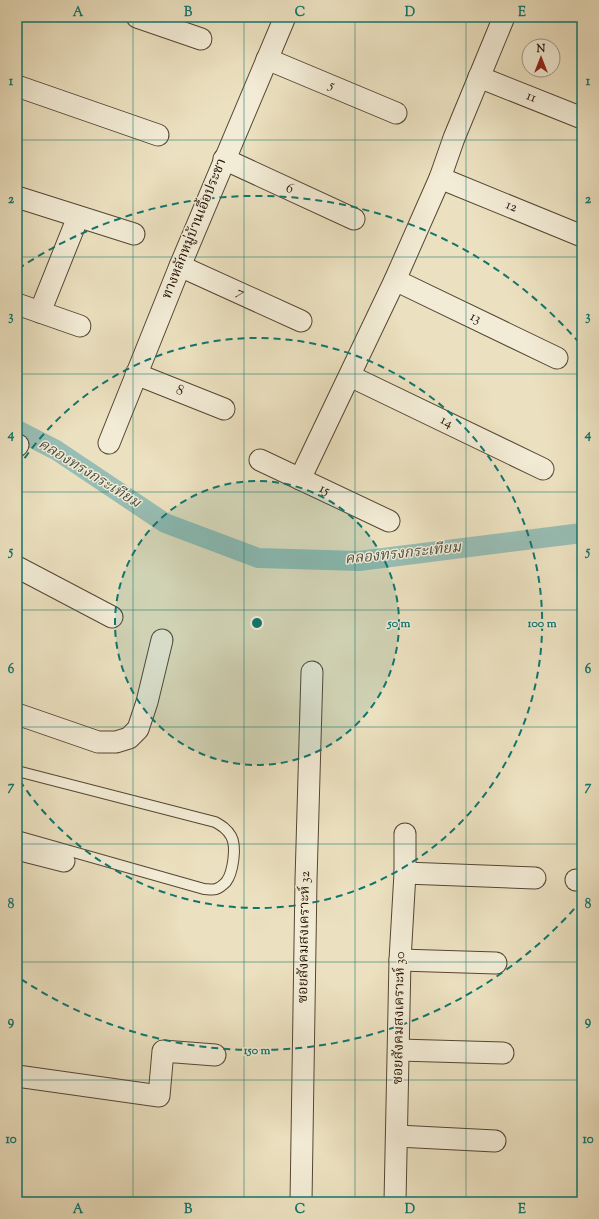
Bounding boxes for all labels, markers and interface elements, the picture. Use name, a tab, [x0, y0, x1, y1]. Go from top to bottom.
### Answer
text: A	[73, 4, 84, 22]
text: B	[184, 4, 193, 22]
text: C	[295, 4, 305, 22]
text: D	[405, 4, 415, 22]
text: E	[518, 4, 526, 22]
north arrow	[521, 38, 561, 78]
text: N	[536, 41, 546, 57]
text: 1	[9, 73, 14, 91]
text: 1	[586, 73, 591, 91]
street label: 5	[325, 75, 338, 96]
street label: 11	[523, 87, 539, 109]
street label: ทางหลักหมู่บ้านเอื้อประชา	[156, 155, 232, 302]
street label: 6	[282, 179, 297, 200]
text: 2	[8, 191, 15, 209]
text: 2	[585, 191, 592, 209]
street label: 12	[502, 196, 521, 219]
street label: 7	[233, 283, 247, 304]
street label: 13	[466, 307, 485, 330]
text: 3	[8, 308, 14, 326]
text: 3	[585, 308, 591, 326]
street label: 8	[173, 381, 187, 402]
street label: 14	[437, 411, 456, 434]
text: 4	[7, 426, 15, 444]
text: 4	[584, 426, 592, 444]
water label: คลองทรงกระเทียม	[34, 434, 145, 515]
street label: 15	[316, 479, 333, 502]
water label: คลองทรงกระเทียม	[344, 537, 463, 571]
text: 5	[8, 543, 14, 561]
text: 5	[585, 543, 591, 561]
text: 50 m	[387, 615, 411, 633]
text: 100 m	[526, 615, 557, 633]
centre of rings	[250, 616, 264, 630]
text: 6	[8, 661, 15, 679]
text: 6	[585, 661, 592, 679]
text: 7	[8, 778, 15, 796]
text: 7	[585, 778, 592, 796]
street label: ซอยสังคมสงเคราะห์ 32	[293, 870, 316, 1003]
text: 8	[8, 896, 15, 914]
text: 8	[585, 896, 592, 914]
street label: ซอยสังคมสงเคราะห์ 30	[388, 951, 411, 1085]
text: 9	[8, 1013, 15, 1031]
text: 9	[585, 1013, 592, 1031]
text: 150 m	[242, 1042, 271, 1060]
text: 10	[5, 1131, 17, 1149]
text: 10	[582, 1131, 594, 1149]
text: A	[73, 1201, 84, 1219]
text: B	[184, 1201, 193, 1219]
text: C	[295, 1201, 305, 1219]
text: D	[405, 1201, 415, 1219]
text: E	[518, 1201, 526, 1219]

